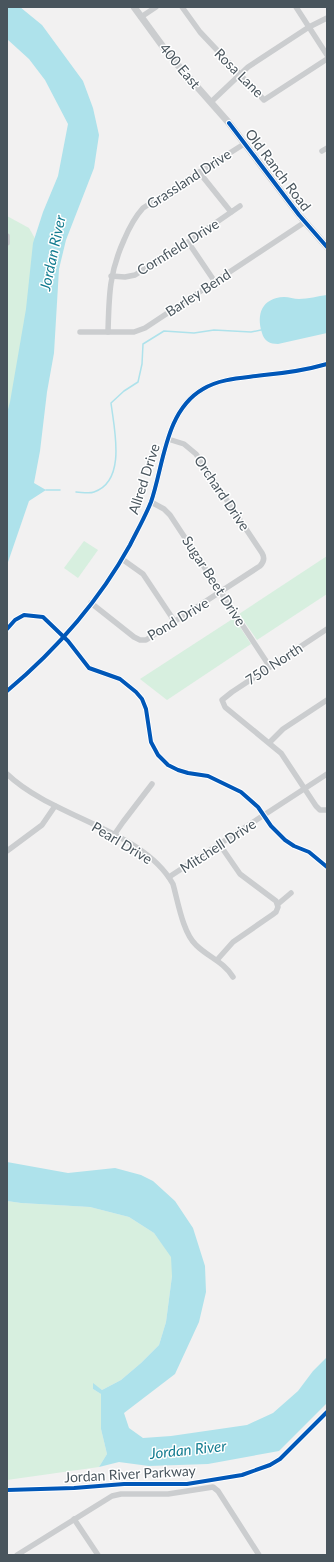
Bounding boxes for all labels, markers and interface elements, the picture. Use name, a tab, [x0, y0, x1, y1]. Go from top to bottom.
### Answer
street label: 400 East	[157, 40, 204, 92]
street label: Rosa Lane	[211, 45, 267, 101]
street label: Old Ranch Road	[242, 125, 315, 214]
street label: Grassland Drive	[143, 145, 234, 212]
water label: Jordan River	[35, 212, 69, 293]
street label: Cornfield Drive	[134, 215, 222, 279]
street label: Barley Bend	[162, 265, 233, 320]
street label: Allred Drive	[124, 441, 163, 516]
street label: Orchard Drive	[191, 452, 254, 534]
street label: Sugar Beet Drive	[179, 533, 250, 629]
street label: Pond Drive	[144, 594, 212, 644]
street label: 750 North	[242, 639, 305, 688]
street label: Mitchell Drive	[177, 815, 259, 876]
street label: Pearl Drive	[89, 818, 156, 867]
water label: Jordan River	[148, 1436, 228, 1462]
street label: Jordan River Parkway	[64, 1462, 197, 1485]

